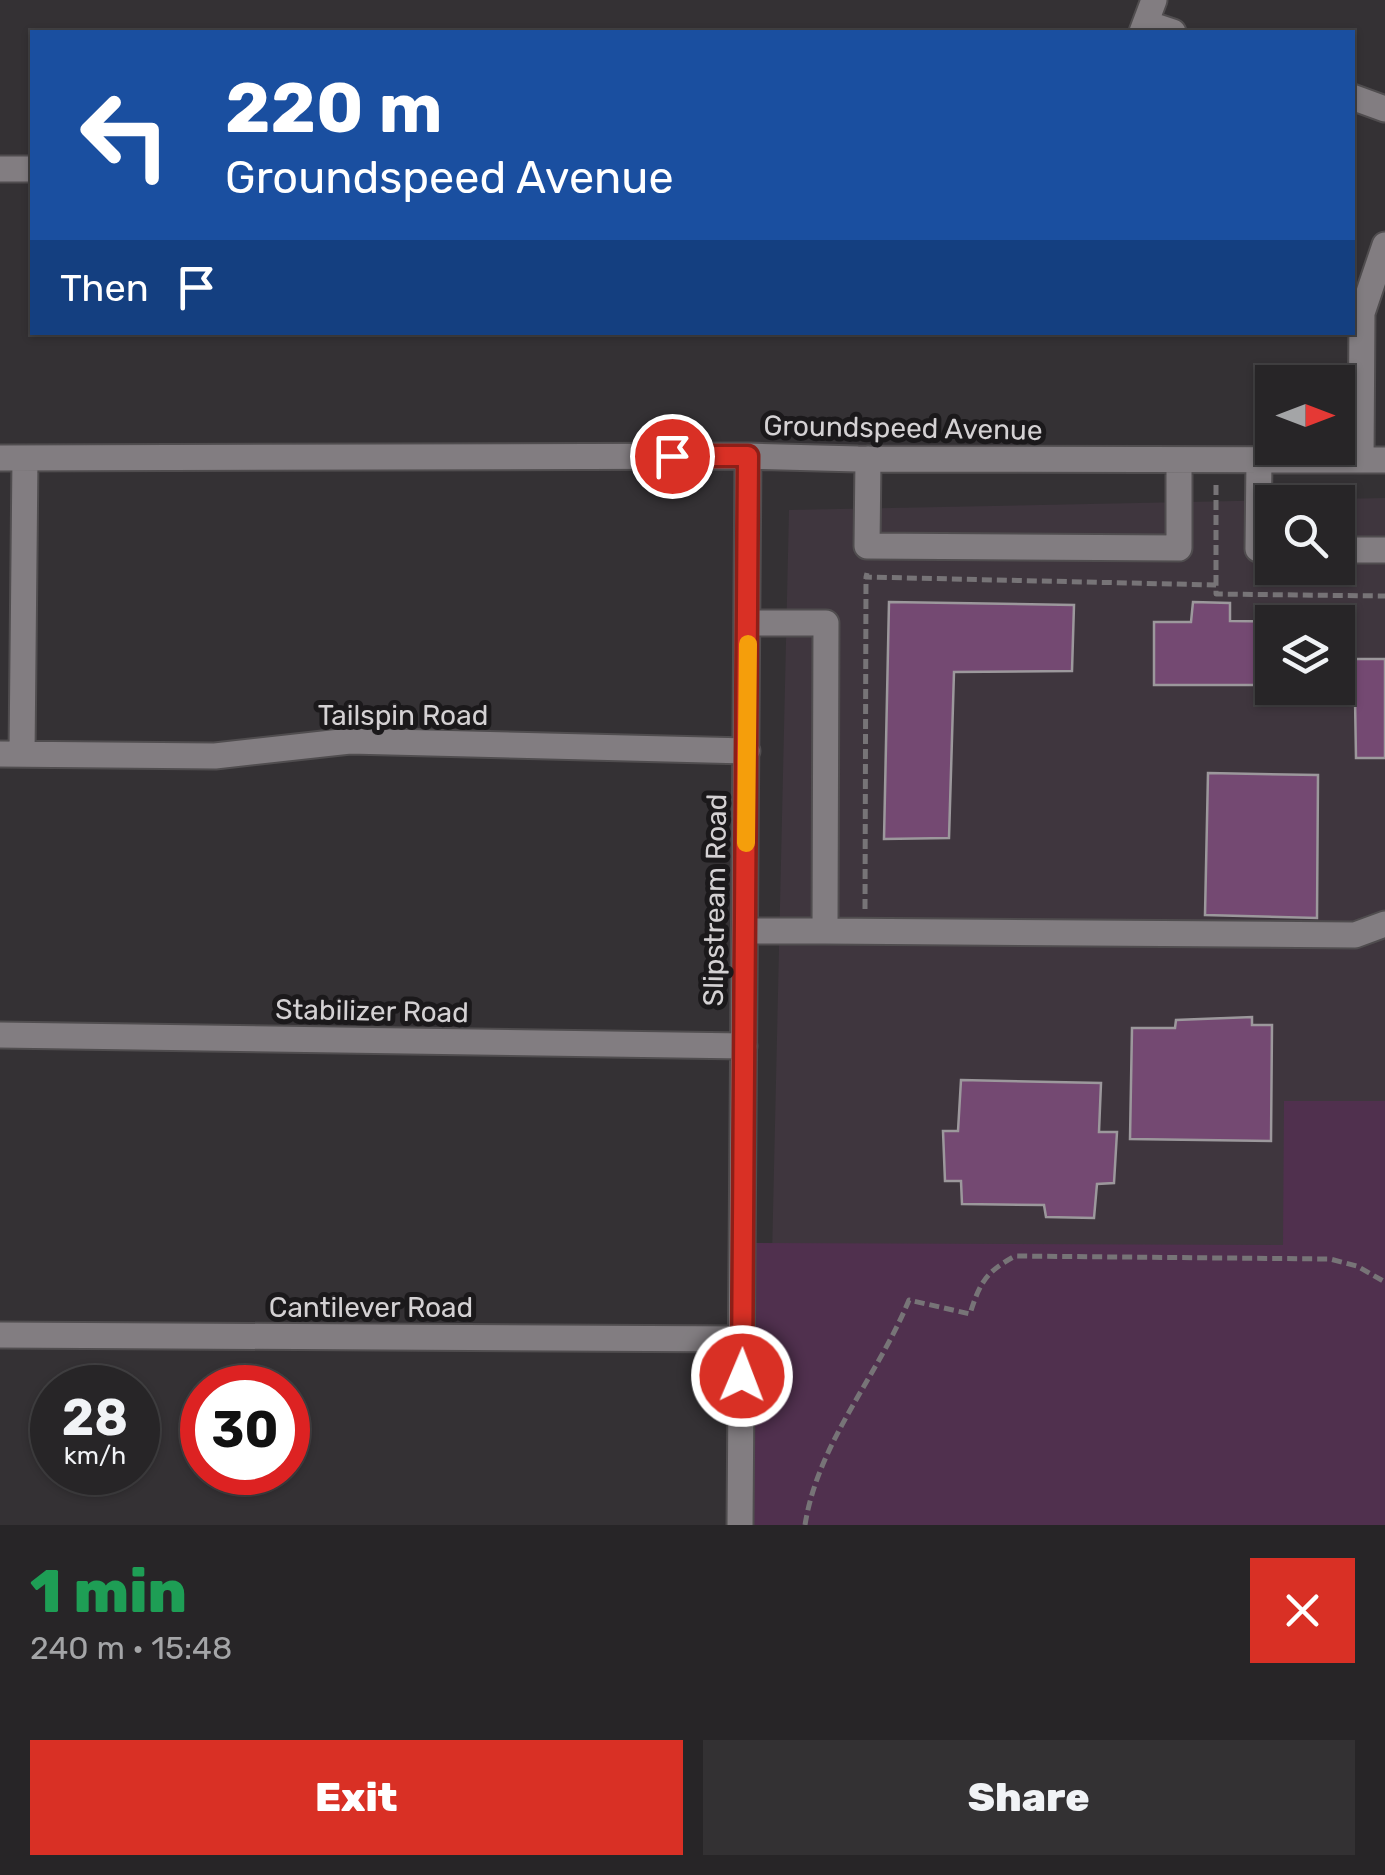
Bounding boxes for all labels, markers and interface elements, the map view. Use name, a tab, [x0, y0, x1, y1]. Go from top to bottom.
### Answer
text: 220 m	[225, 67, 443, 150]
icon: left	[60, 70, 190, 200]
text: Groundspeed Avenue	[225, 151, 674, 204]
icon: arrive	[169, 260, 224, 315]
text: Then	[60, 265, 149, 311]
north arrow	[1255, 365, 1355, 465]
map controls	[1255, 365, 1355, 705]
street label: Groundspeed Avenue	[763, 409, 1043, 447]
pin	[630, 414, 715, 499]
icon: arrive	[645, 429, 700, 484]
button: search	[1255, 485, 1355, 585]
button: layers	[1255, 605, 1355, 705]
street label: Tailspin Road	[318, 699, 488, 732]
street label: Slipstream Road	[697, 793, 733, 1007]
street label: Stabilizer Road	[275, 993, 469, 1029]
street label: Cantilever Road	[269, 1291, 473, 1324]
position arrow	[690, 1324, 794, 1428]
speed limit sign: 30	[180, 1365, 310, 1495]
text: 28	[62, 1388, 128, 1448]
text: km/h	[64, 1441, 126, 1470]
text: 1 min	[30, 1556, 187, 1627]
button: close	[1250, 1558, 1355, 1663]
text: 240 m · 15:48	[30, 1629, 232, 1667]
button: Exit	[30, 1740, 683, 1855]
button: Share	[703, 1740, 1355, 1855]

